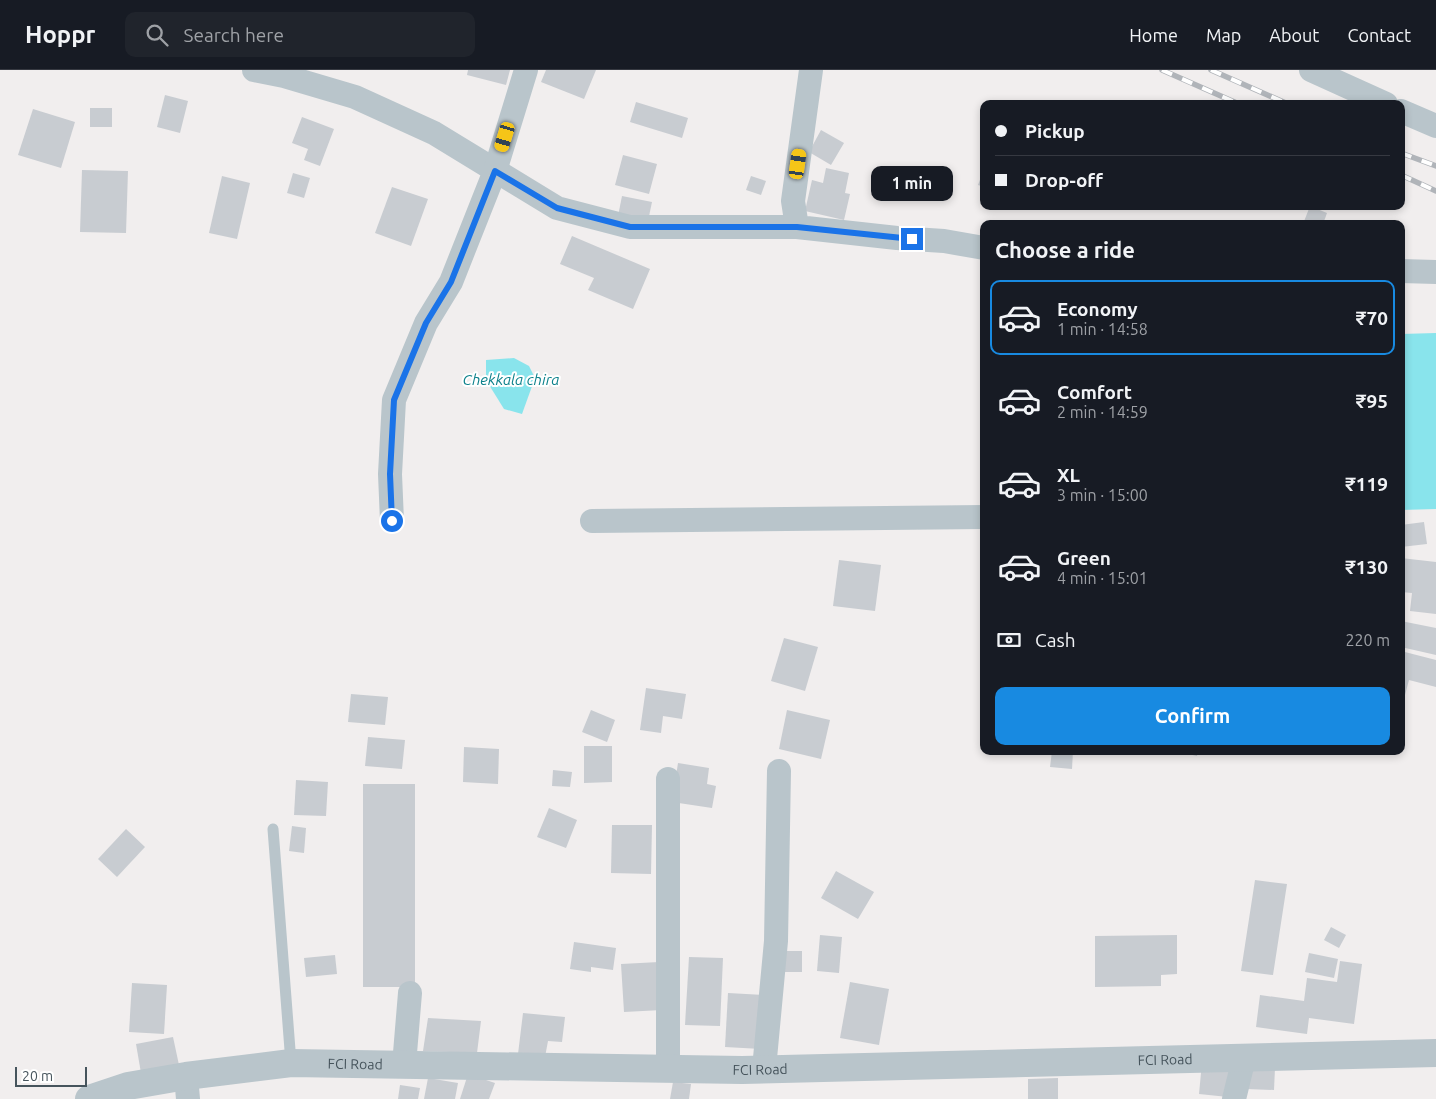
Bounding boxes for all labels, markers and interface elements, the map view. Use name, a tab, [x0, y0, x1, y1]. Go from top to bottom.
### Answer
search box	[125, 12, 475, 57]
text: Hoppr	[25, 21, 95, 48]
icon: search	[143, 21, 171, 49]
text: Search here	[183, 24, 284, 46]
text: Home	[1129, 25, 1178, 45]
text: Map	[1206, 25, 1241, 45]
text: About	[1269, 25, 1319, 45]
text: Contact	[1347, 25, 1411, 45]
car	[493, 120, 516, 154]
text: Pickup	[1025, 120, 1085, 142]
car	[788, 148, 807, 180]
callout: 1 min	[871, 166, 953, 202]
text: Drop-off	[1025, 169, 1103, 191]
text: 1 min	[892, 174, 932, 192]
route end	[901, 228, 923, 250]
text: Choose a ride	[995, 237, 1135, 262]
icon: car	[997, 295, 1042, 340]
text: Economy	[1057, 298, 1138, 320]
text: ₹70	[1356, 307, 1388, 329]
text: 1 min · 14:58	[1057, 320, 1148, 338]
water label: Chekkala chira	[463, 371, 559, 388]
icon: car	[997, 378, 1042, 423]
text: Comfort	[1057, 381, 1132, 403]
text: ₹95	[1356, 390, 1388, 412]
text: 2 min · 14:59	[1057, 403, 1148, 421]
icon: car	[997, 461, 1042, 506]
text: XL	[1057, 464, 1080, 486]
text: ₹119	[1345, 473, 1388, 495]
text: 3 min · 15:00	[1057, 486, 1148, 504]
route start	[381, 510, 403, 532]
icon: car	[997, 544, 1042, 589]
text: Green	[1057, 547, 1111, 569]
text: ₹130	[1345, 556, 1388, 578]
text: 4 min · 15:01	[1057, 569, 1148, 587]
icon: cash	[995, 626, 1023, 654]
text: Cash	[1035, 629, 1076, 651]
text: 220 m	[1345, 631, 1390, 649]
button: Confirm	[995, 687, 1390, 745]
street label: FCI Road	[1137, 1051, 1193, 1068]
street label: FCI Road	[328, 1056, 383, 1072]
street label: FCI Road	[733, 1061, 788, 1078]
scale bar	[15, 1064, 88, 1087]
text: 20 m	[22, 1068, 53, 1084]

